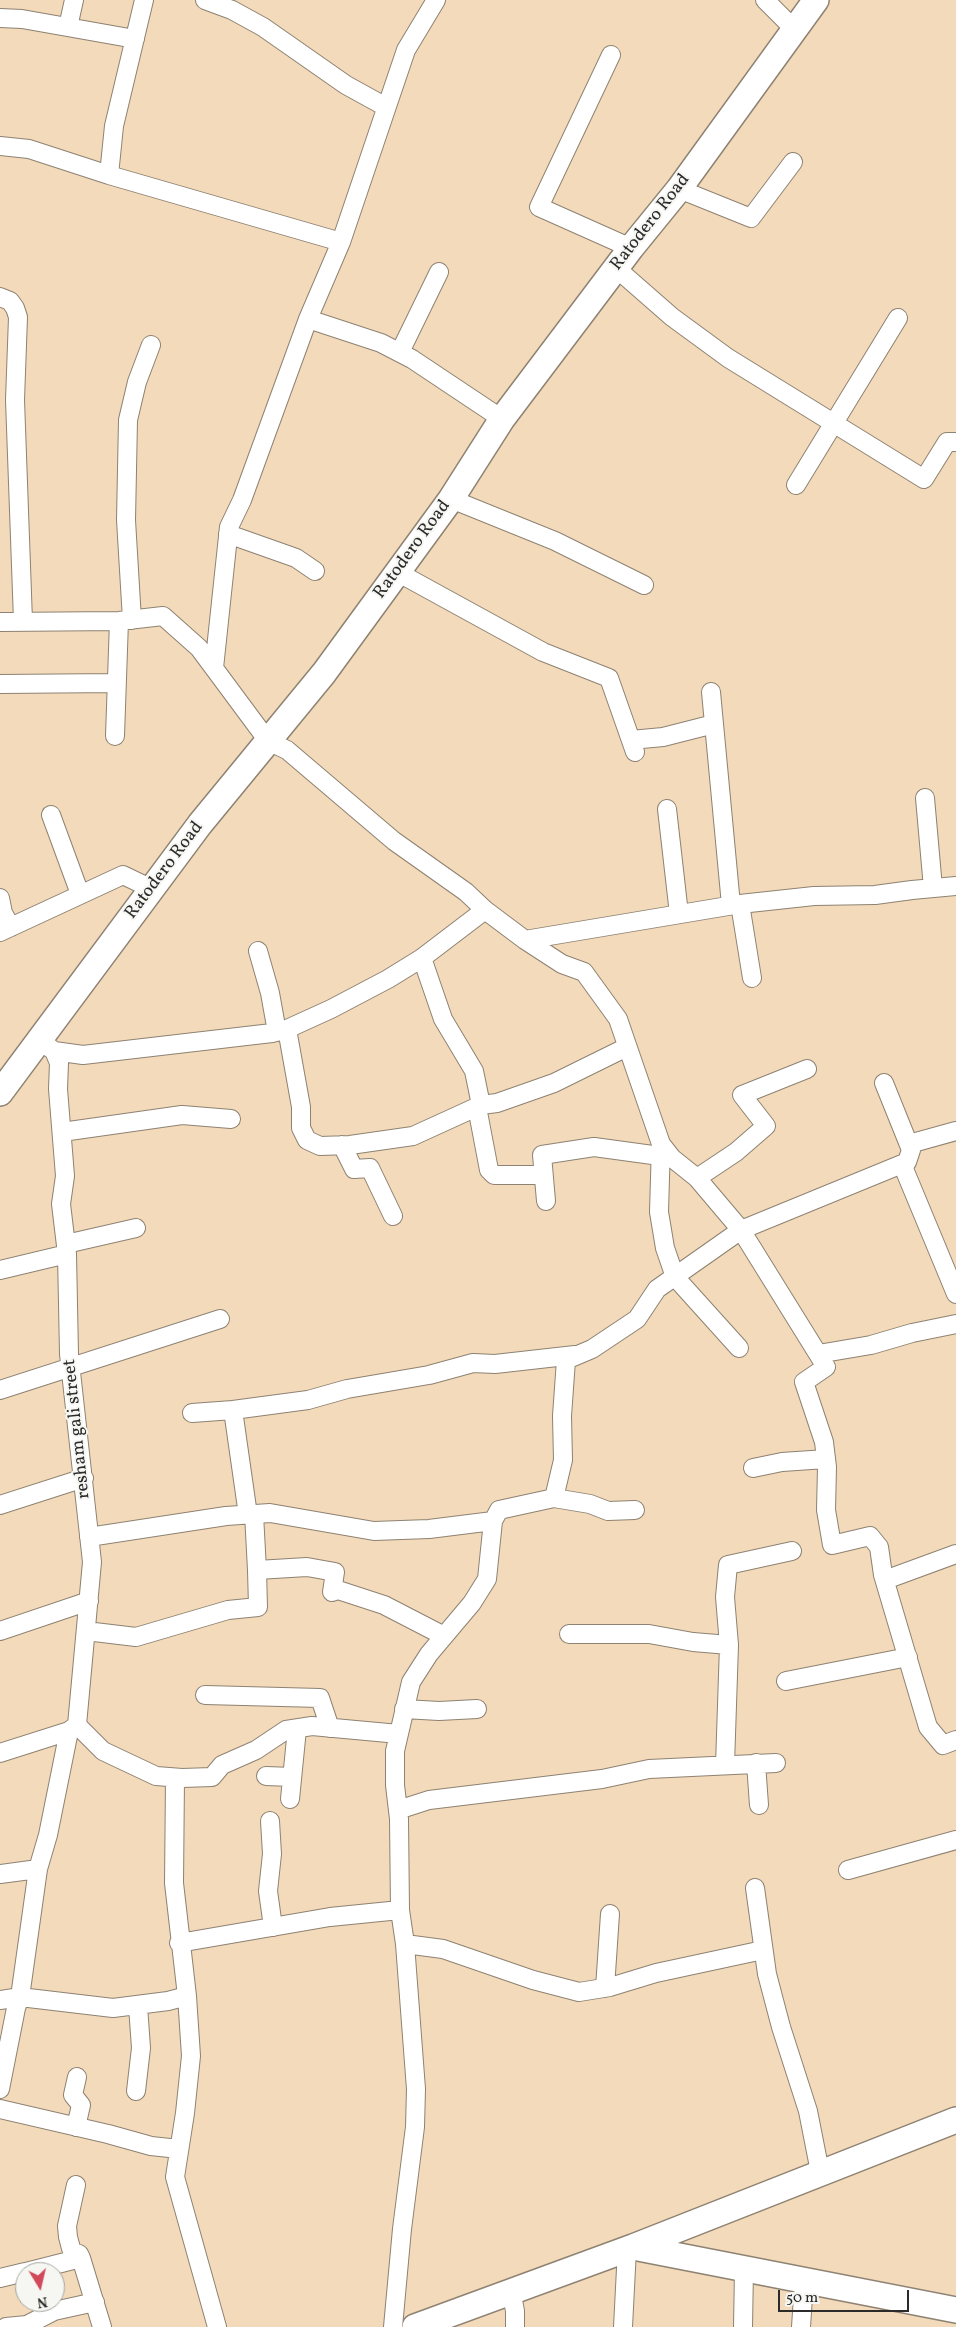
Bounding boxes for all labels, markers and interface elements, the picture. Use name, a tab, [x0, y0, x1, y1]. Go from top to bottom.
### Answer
street label: Ratodero Road	[607, 170, 695, 276]
street label: Ratodero Road	[370, 496, 456, 604]
street label: Ratodero Road	[121, 818, 209, 924]
street label: resham gali street	[60, 1358, 96, 1500]
north arrow	[15, 2262, 65, 2312]
scale bar	[781, 2280, 912, 2312]
text: 50 m	[786, 2288, 818, 2309]
text: N	[36, 2291, 49, 2311]

